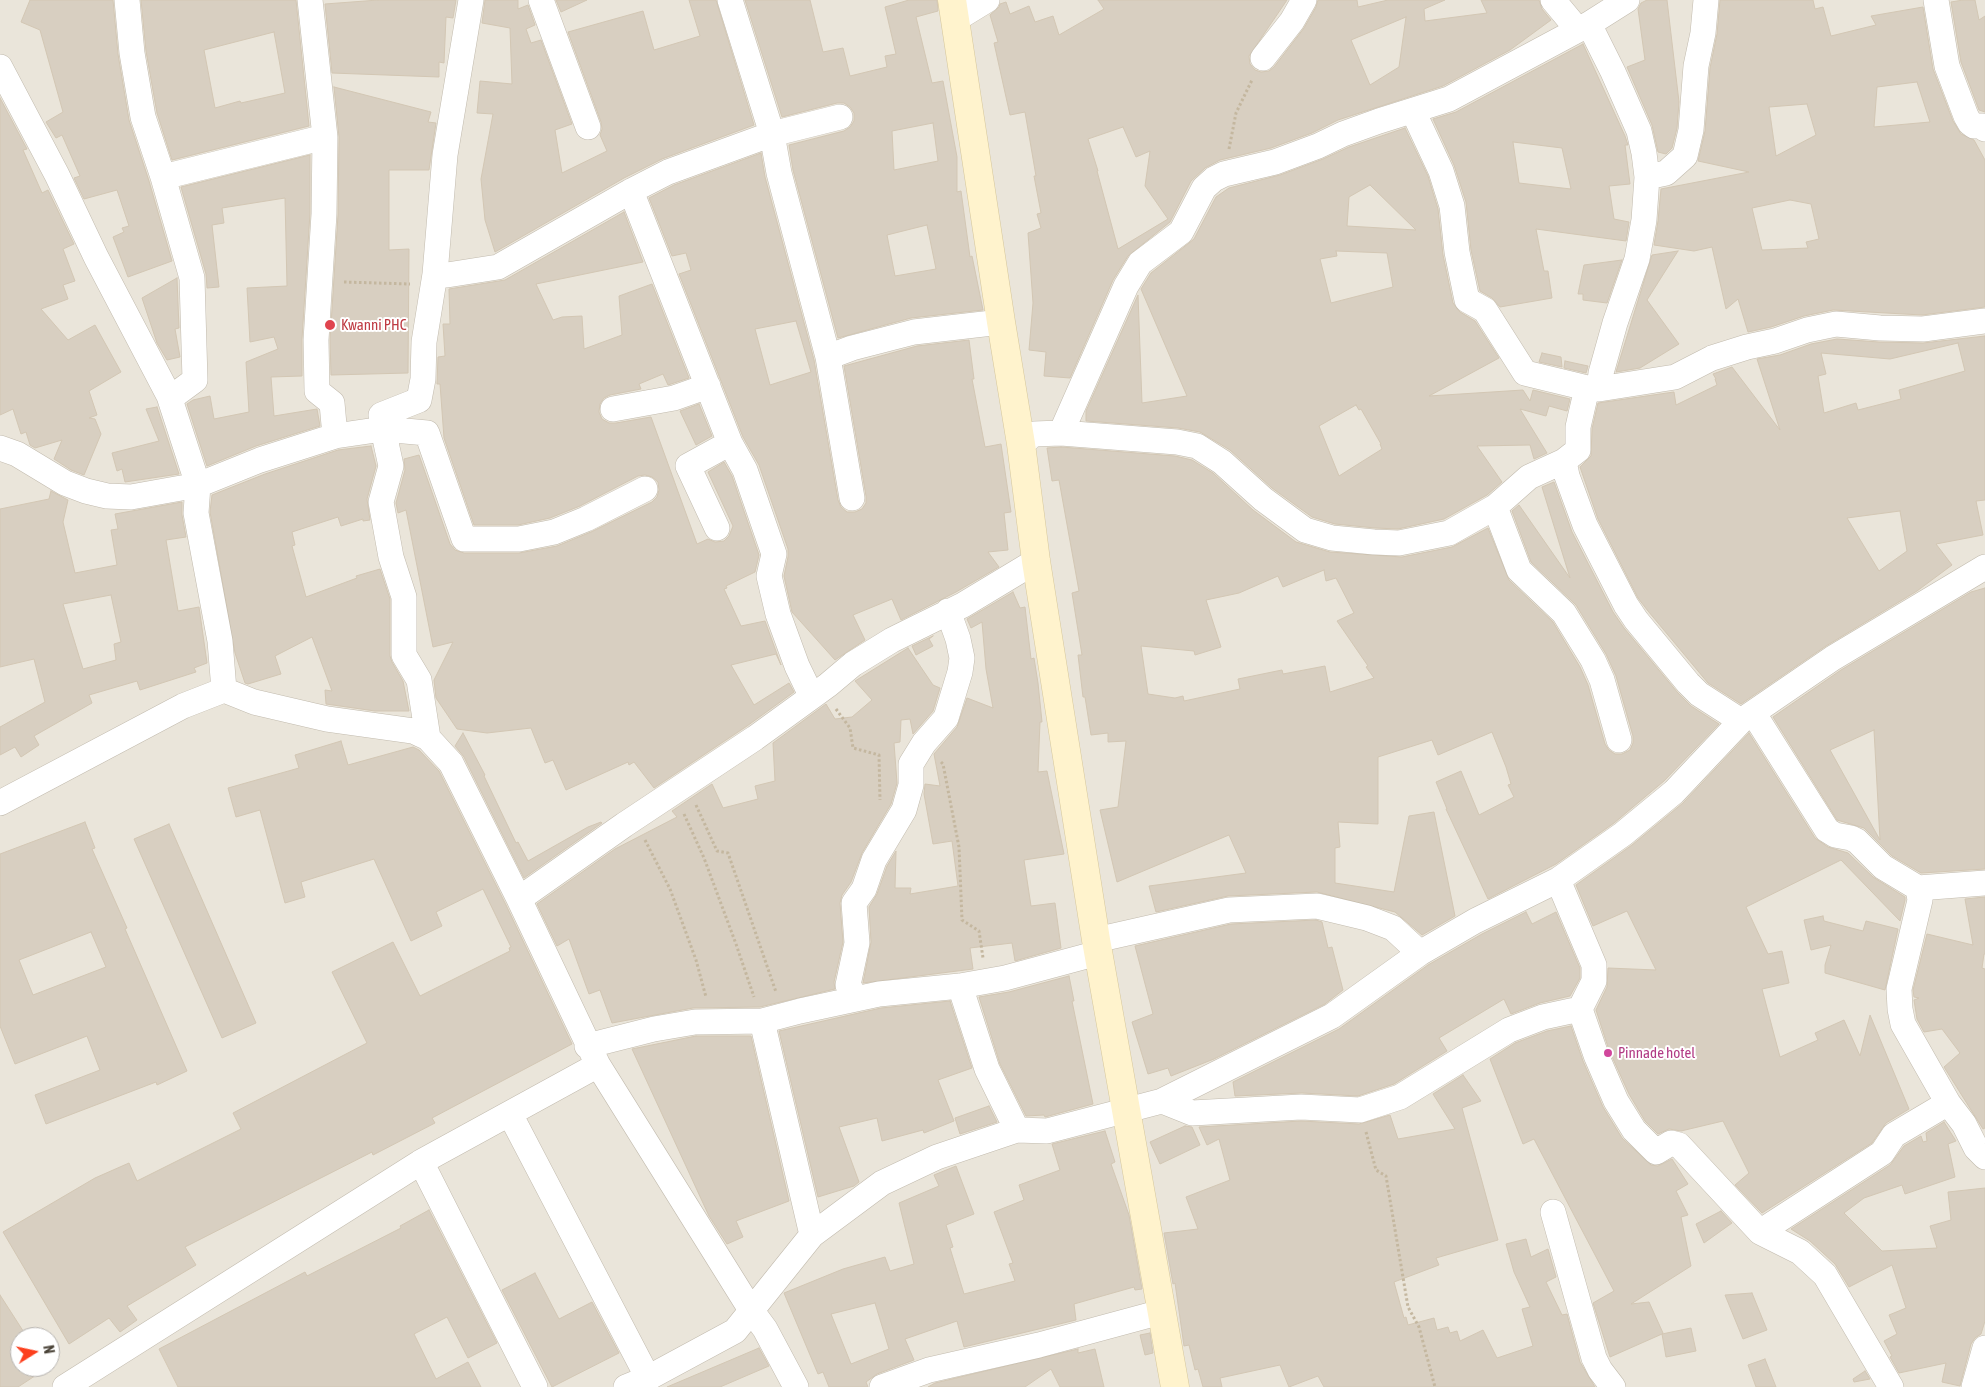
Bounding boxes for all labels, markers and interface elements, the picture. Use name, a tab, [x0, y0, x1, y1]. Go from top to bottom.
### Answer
place label: Kwanni PHC	[341, 316, 407, 334]
marker: Kwanni PHC	[323, 318, 337, 332]
place label: Pinnade hotel	[1618, 1044, 1695, 1062]
marker: Pinnade hotel	[1602, 1047, 1614, 1059]
north arrow	[10, 1327, 60, 1377]
text: N	[40, 1344, 57, 1355]

